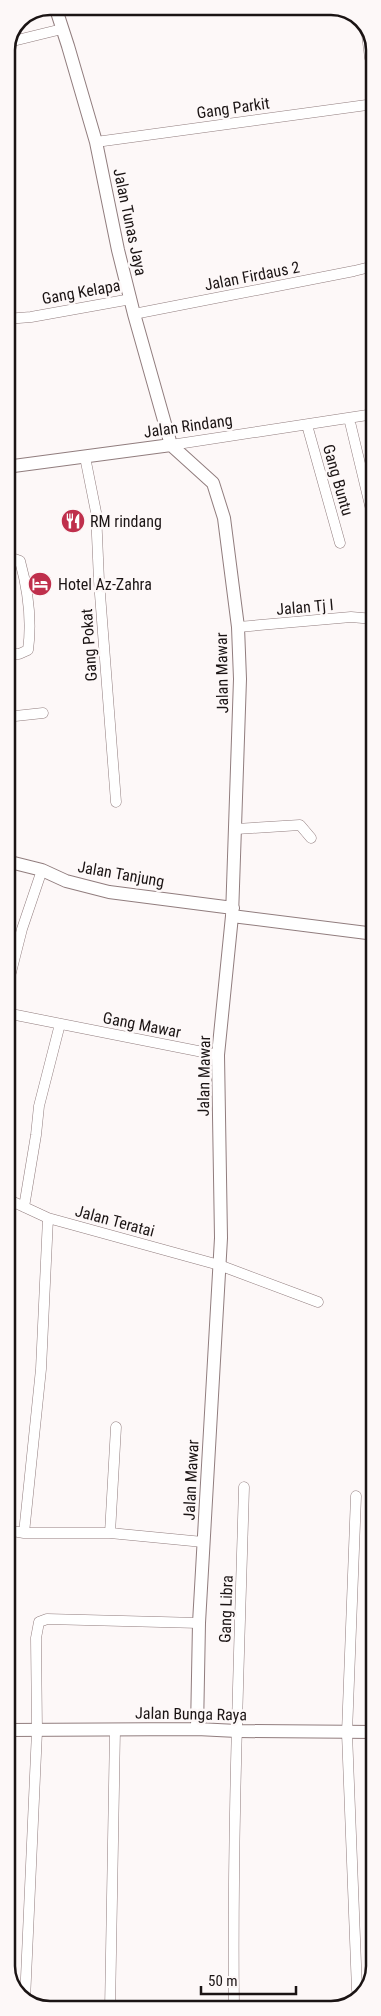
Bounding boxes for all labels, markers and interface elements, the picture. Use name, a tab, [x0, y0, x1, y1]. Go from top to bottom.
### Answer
street label: Gang Parkit	[195, 93, 271, 123]
street label: Jalan Tunas Jaya	[109, 167, 151, 277]
street label: Jalan Firdaus 2	[203, 257, 301, 295]
street label: Gang Kelapa	[40, 276, 122, 308]
street label: Jalan Rindang	[142, 410, 234, 442]
street label: Gang Buntu	[319, 442, 357, 518]
restaurant icon: RM rindang	[60, 508, 86, 534]
place label: RM rindang	[90, 512, 162, 531]
hotel icon: Hotel Az-Zahra	[27, 571, 53, 597]
place label: Hotel Az-Zahra	[58, 575, 152, 594]
street label: Jalan Tj I	[276, 595, 334, 619]
street label: Gang Pokat	[77, 608, 101, 682]
street label: Jalan Mawar	[212, 632, 232, 714]
street label: Jalan Tanjung	[76, 857, 166, 891]
street label: Gang Mawar	[101, 1008, 183, 1042]
street label: Jalan Mawar	[194, 1035, 214, 1117]
street label: Jalan Teratai	[73, 1201, 157, 1241]
street label: Jalan Mawar	[179, 1439, 203, 1521]
street label: Gang Libra	[215, 1575, 237, 1643]
street label: Jalan Bunga Raya	[135, 1704, 247, 1724]
scale bar	[201, 1964, 296, 1996]
text: 50 m	[208, 1972, 238, 1990]

